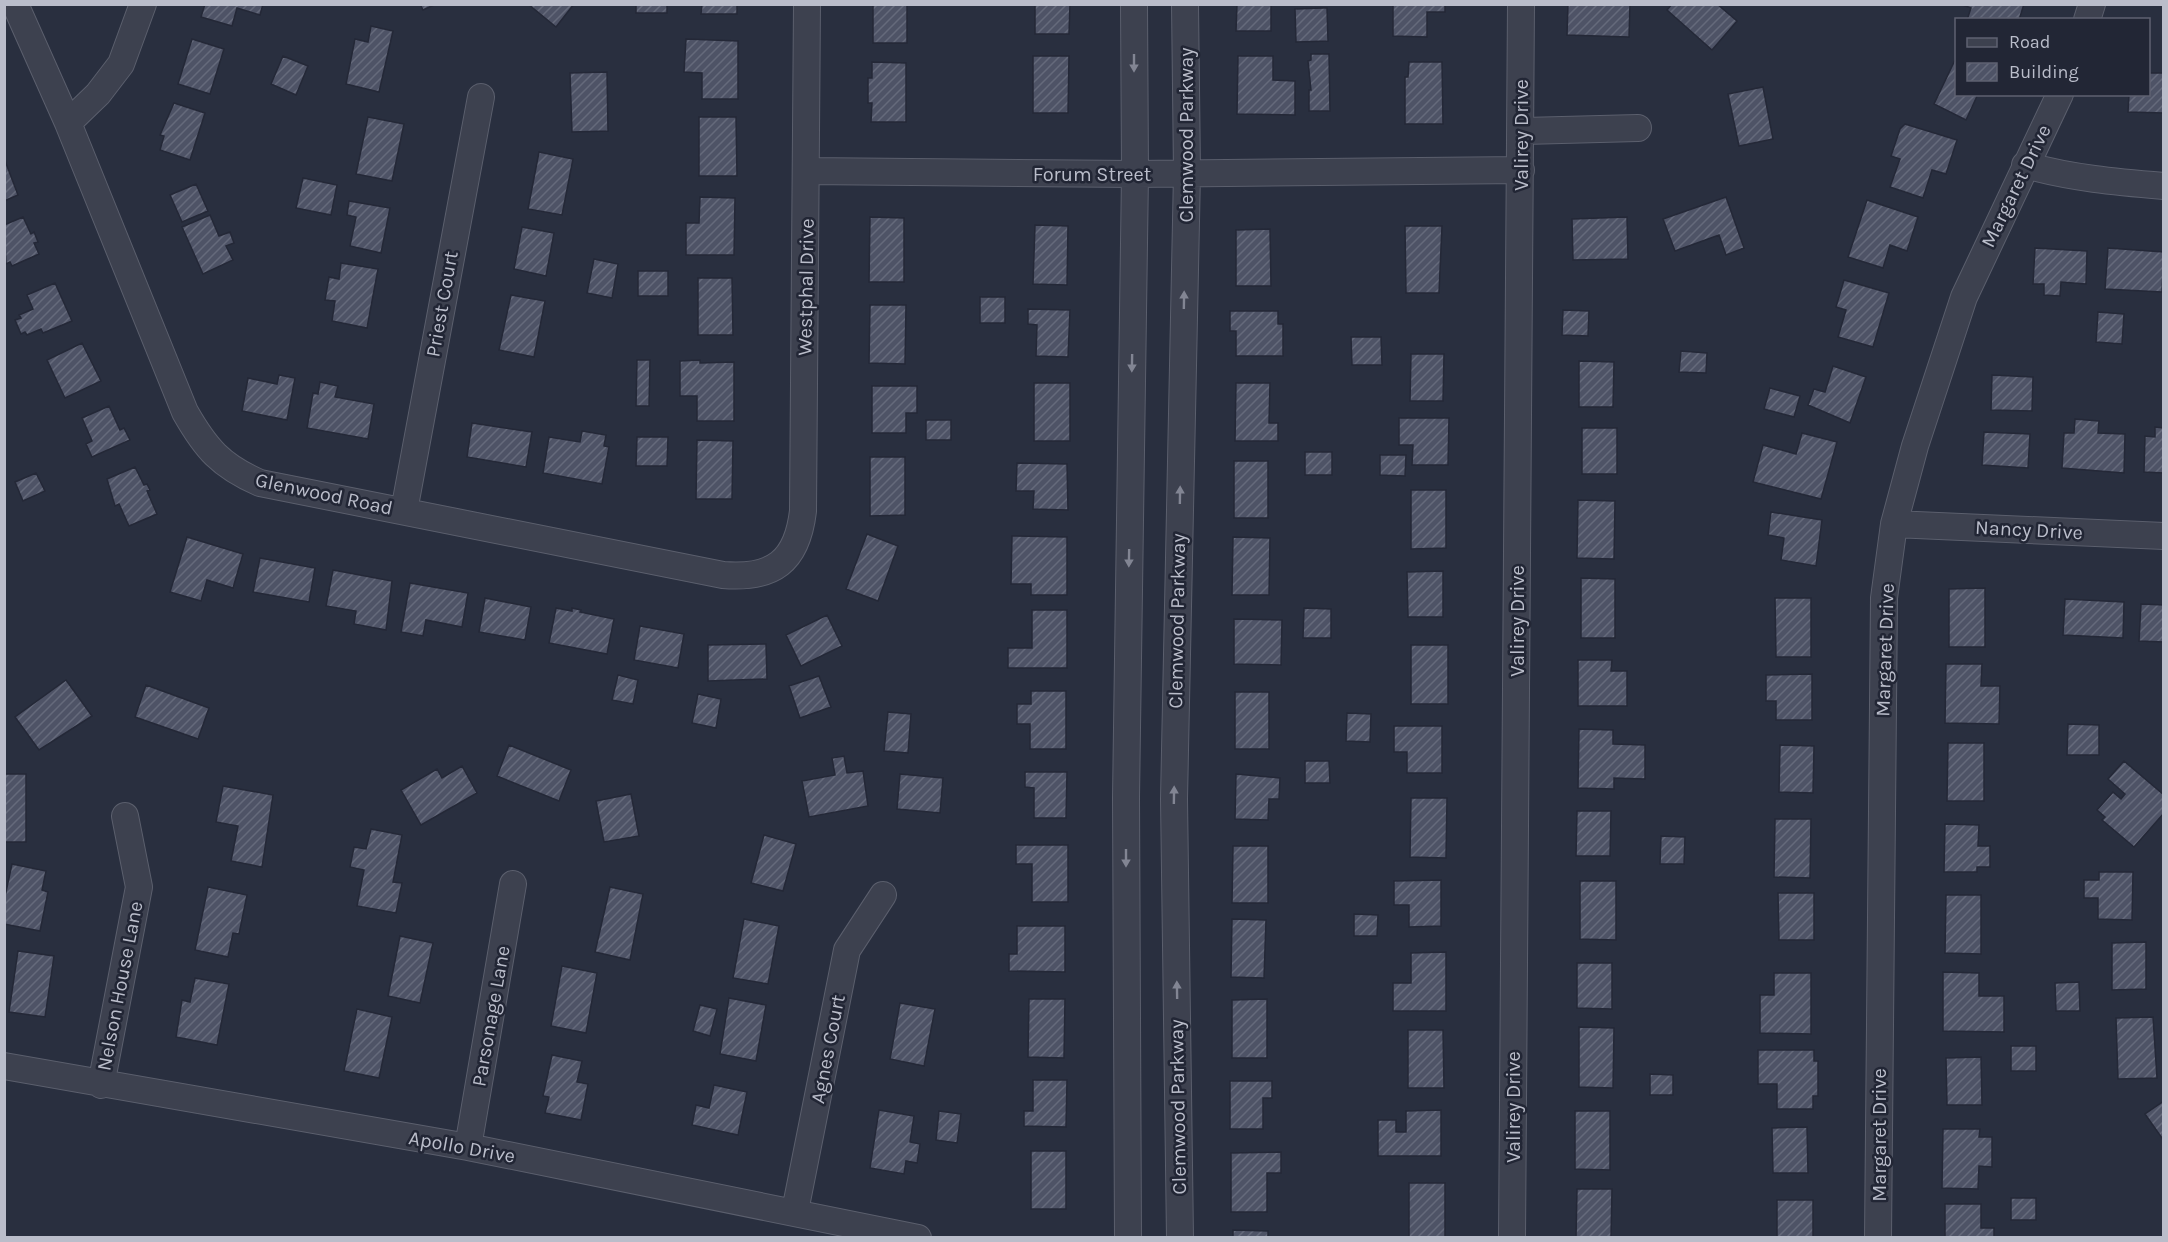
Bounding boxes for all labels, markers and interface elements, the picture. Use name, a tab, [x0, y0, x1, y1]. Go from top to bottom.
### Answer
legend	[1955, 18, 2150, 96]
text: Road	[2009, 31, 2050, 53]
street label: Clemwood Parkway	[1175, 47, 1198, 223]
one-way arrow	[1129, 53, 1139, 72]
text: Building	[2009, 61, 2079, 83]
street label: Valirey Drive	[1510, 79, 1533, 191]
street label: Margaret Drive	[1976, 121, 2056, 251]
street label: Forum Street	[1033, 163, 1152, 186]
street label: Westphal Drive	[793, 218, 819, 356]
street label: Priest Court	[421, 249, 463, 359]
one-way arrow	[1179, 291, 1189, 310]
one-way arrow	[1127, 353, 1137, 372]
street label: Glenwood Road	[253, 468, 395, 520]
one-way arrow	[1175, 486, 1185, 505]
street label: Nancy Drive	[1975, 516, 2083, 544]
street label: Clemwood Parkway	[1164, 533, 1190, 709]
one-way arrow	[1124, 548, 1134, 567]
street label: Valirey Drive	[1506, 565, 1529, 677]
street label: Margaret Drive	[1871, 583, 1899, 717]
one-way arrow	[1169, 786, 1179, 805]
one-way arrow	[1121, 848, 1131, 867]
street label: Nelson House Lane	[92, 899, 148, 1073]
street label: Parsonage Lane	[467, 944, 515, 1088]
one-way arrow	[1172, 981, 1182, 1000]
street label: Agnes Court	[806, 992, 850, 1105]
street label: Clemwood Parkway	[1165, 1019, 1191, 1195]
street label: Valirey Drive	[1502, 1051, 1525, 1163]
street label: Margaret Drive	[1868, 1068, 1891, 1202]
street label: Apollo Drive	[407, 1126, 517, 1168]

